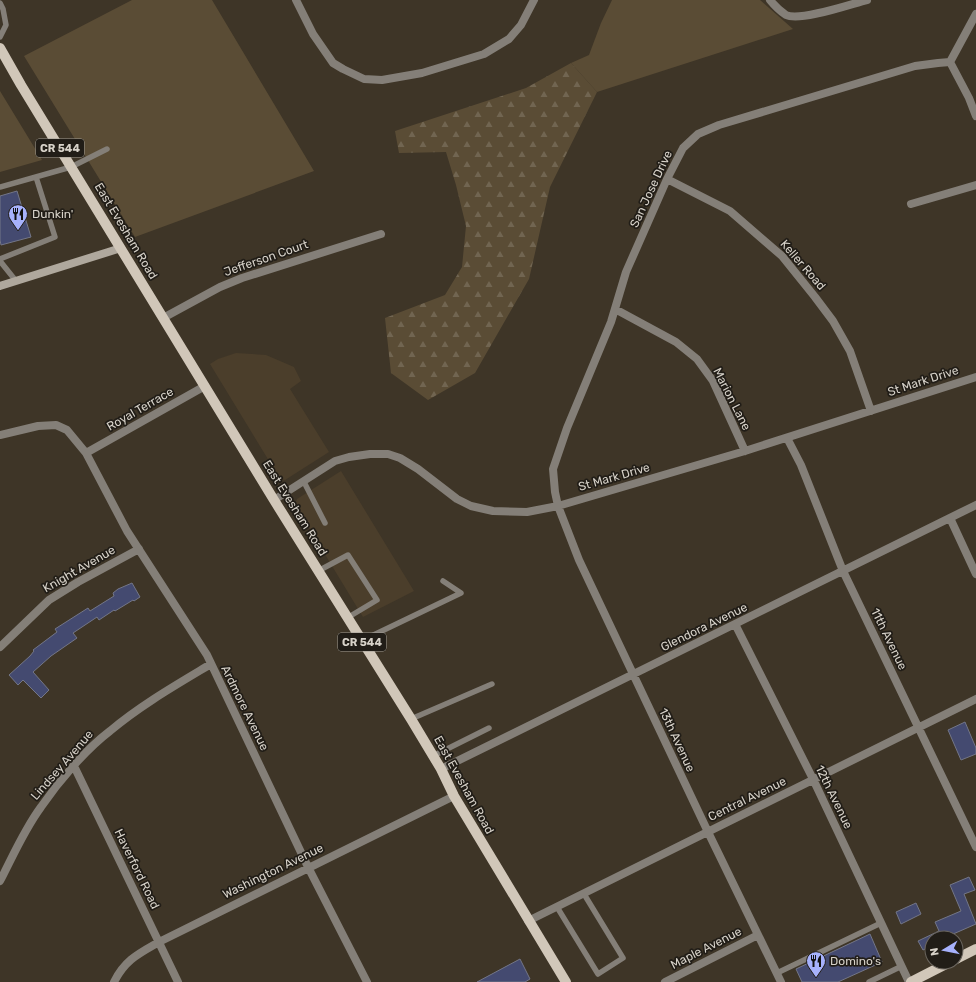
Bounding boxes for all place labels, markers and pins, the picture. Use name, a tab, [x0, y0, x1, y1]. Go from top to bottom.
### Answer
restaurant icon: Dunkin'	[7, 203, 29, 231]
place label: Dunkin'	[32, 207, 73, 221]
restaurant icon: Domino's	[805, 950, 827, 978]
place label: Domino's	[830, 954, 881, 968]

